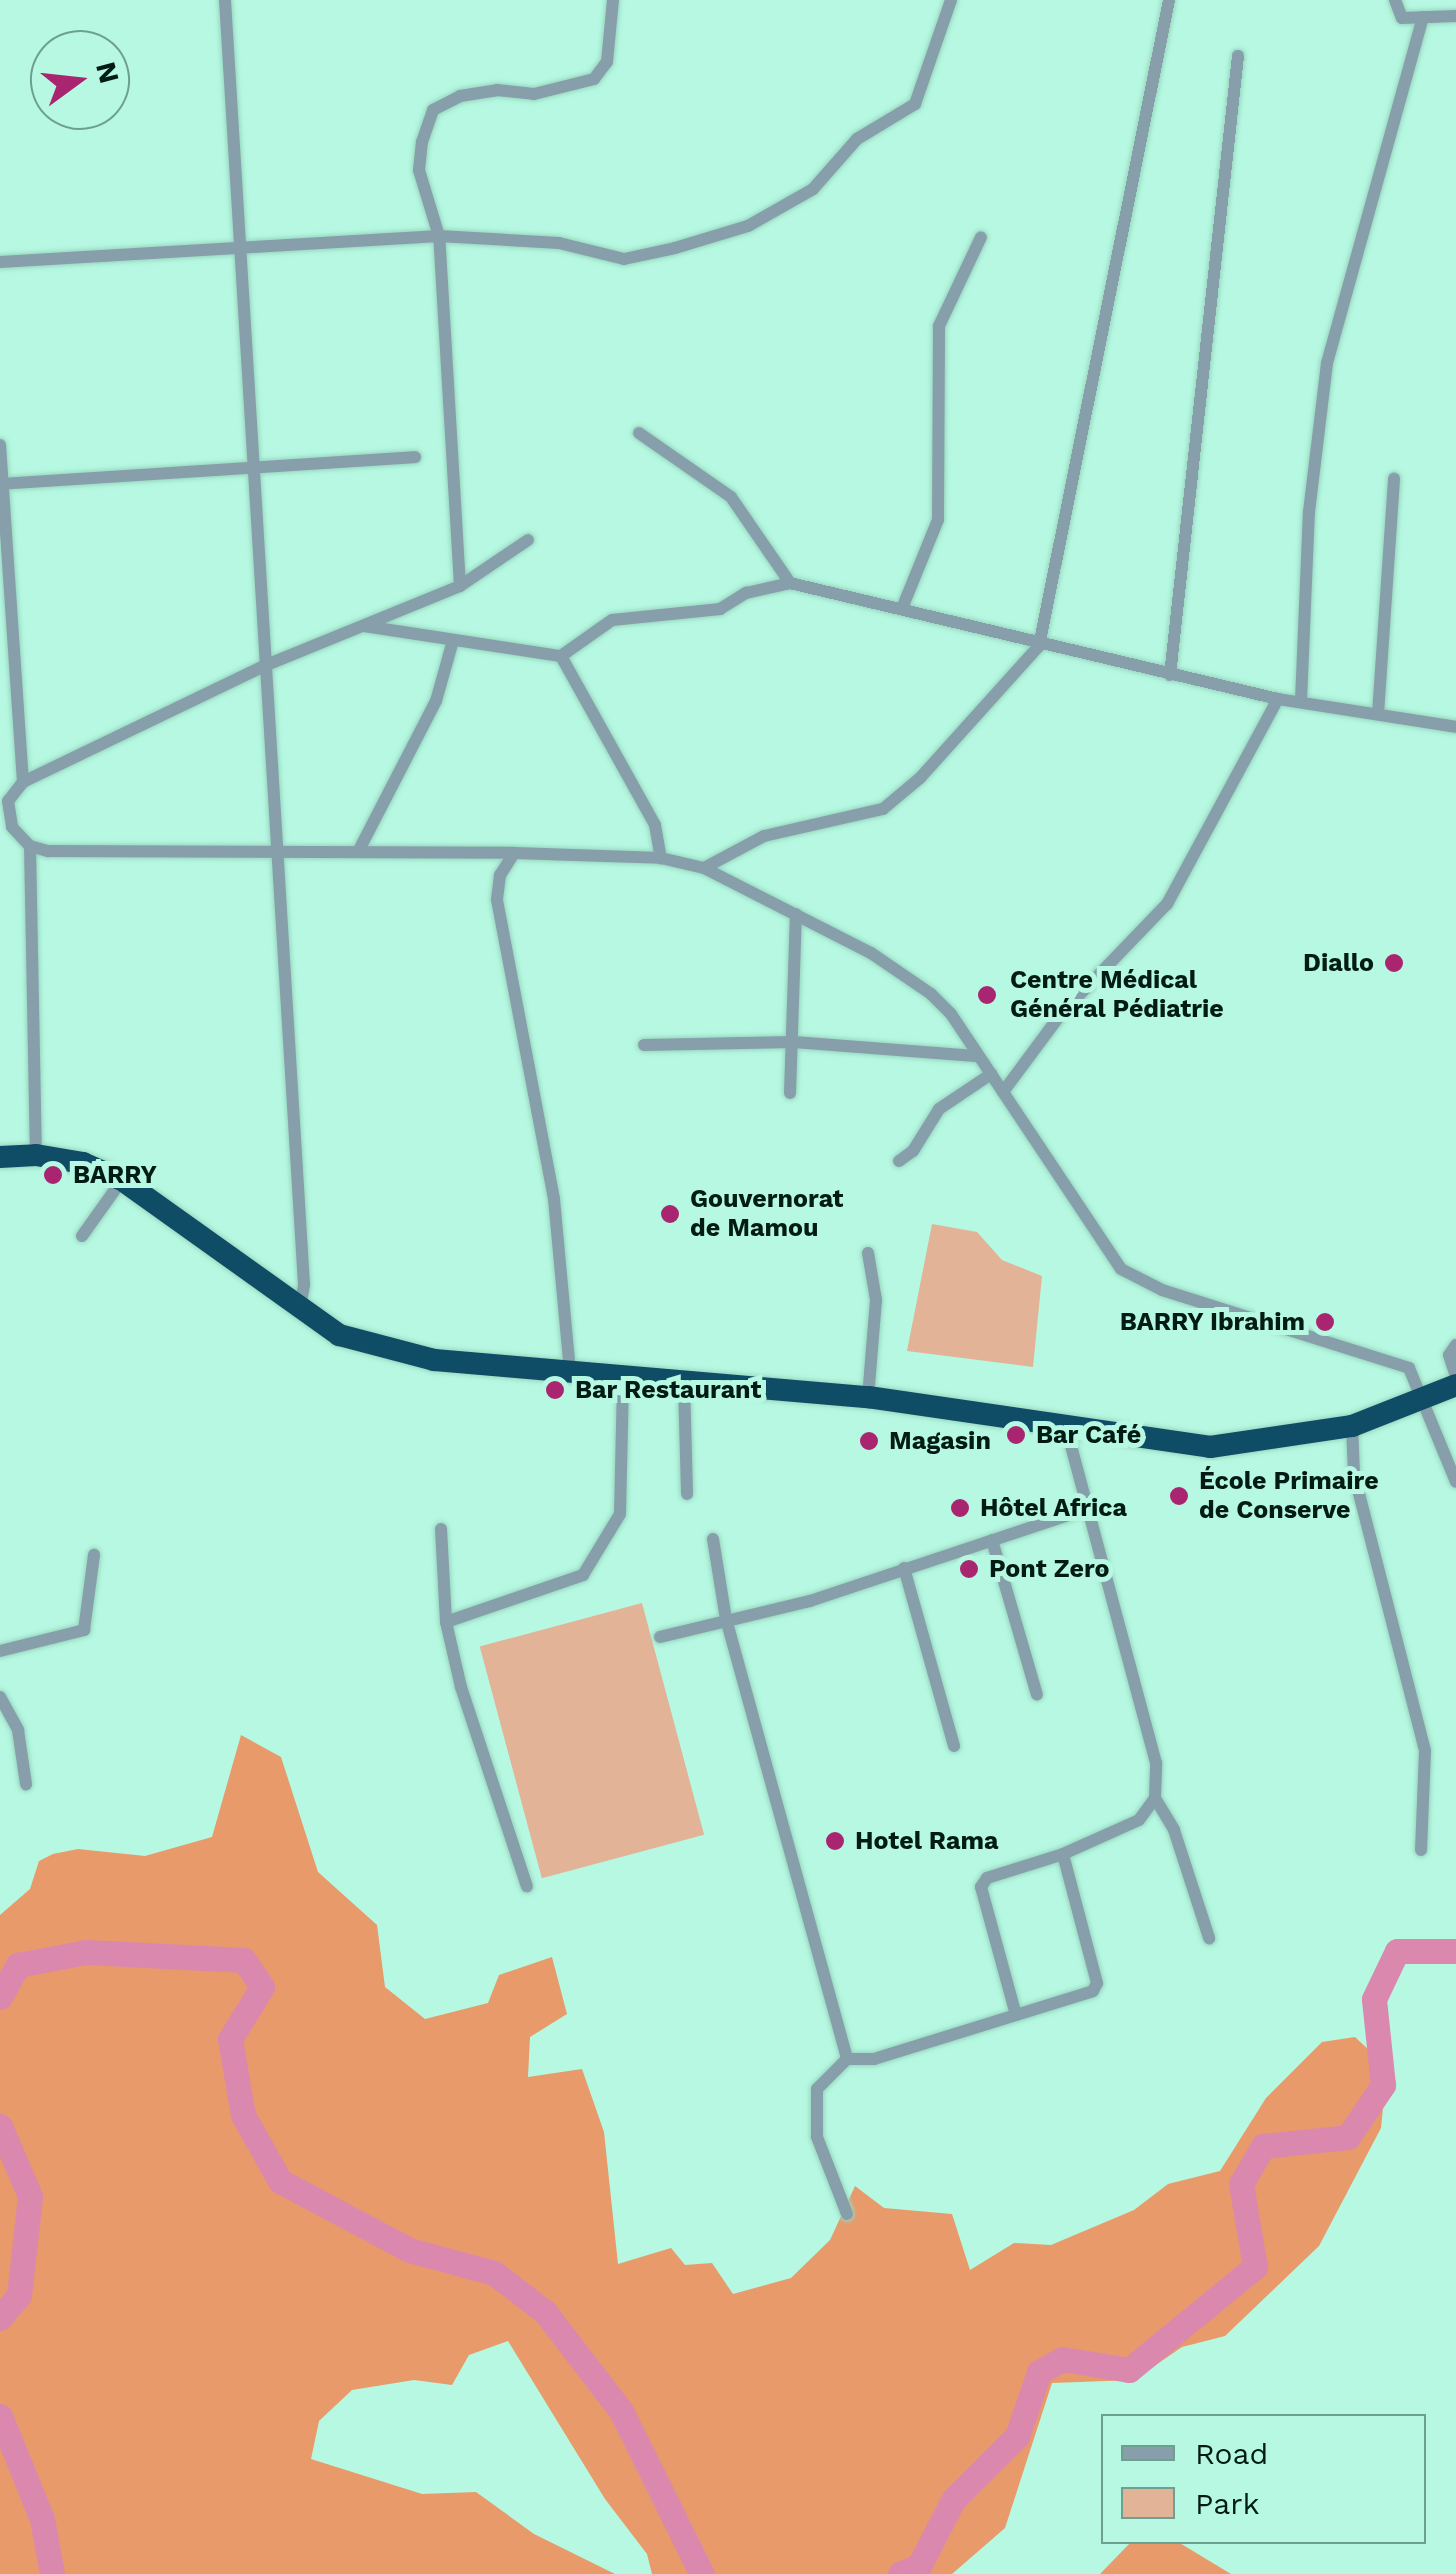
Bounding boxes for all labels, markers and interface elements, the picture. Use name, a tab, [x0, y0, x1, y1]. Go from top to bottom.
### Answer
north arrow	[30, 30, 130, 130]
text: N	[89, 58, 126, 87]
place label: Diallo	[1303, 948, 1374, 978]
marker: Diallo	[1383, 952, 1405, 974]
place label: Centre Médical Général Pédiatrie	[1010, 966, 1224, 1025]
marker: Centre Médical Général Pédiatrie	[974, 982, 1000, 1008]
place label: BARRY	[73, 1160, 157, 1190]
marker: BARRY	[42, 1164, 64, 1186]
place label: Gouvernorat de Mamou	[690, 1185, 844, 1244]
marker: Gouvernorat de Mamou	[659, 1203, 681, 1225]
place label: BARRY Ibrahim	[1119, 1307, 1305, 1337]
marker: BARRY Ibrahim	[1314, 1311, 1336, 1333]
place label: Bar Restaurant	[575, 1375, 762, 1405]
marker: Bar Restaurant	[544, 1379, 566, 1401]
place label: Bar Café	[1036, 1420, 1142, 1450]
marker: Bar Café	[1005, 1424, 1027, 1446]
place label: Magasin	[889, 1426, 991, 1456]
marker: Magasin	[858, 1430, 880, 1452]
place label: École Primaire de Conserve	[1199, 1467, 1379, 1526]
marker: École Primaire de Conserve	[1168, 1485, 1190, 1507]
place label: Hôtel Africa	[980, 1493, 1128, 1523]
marker: Hôtel Africa	[949, 1497, 971, 1519]
place label: Pont Zero	[989, 1554, 1109, 1584]
marker: Pont Zero	[958, 1558, 980, 1580]
place label: Hotel Rama	[855, 1826, 999, 1856]
marker: Hotel Rama	[824, 1830, 846, 1852]
legend	[1101, 2414, 1426, 2544]
text: Road	[1195, 2436, 1268, 2471]
text: Park	[1195, 2486, 1260, 2521]

